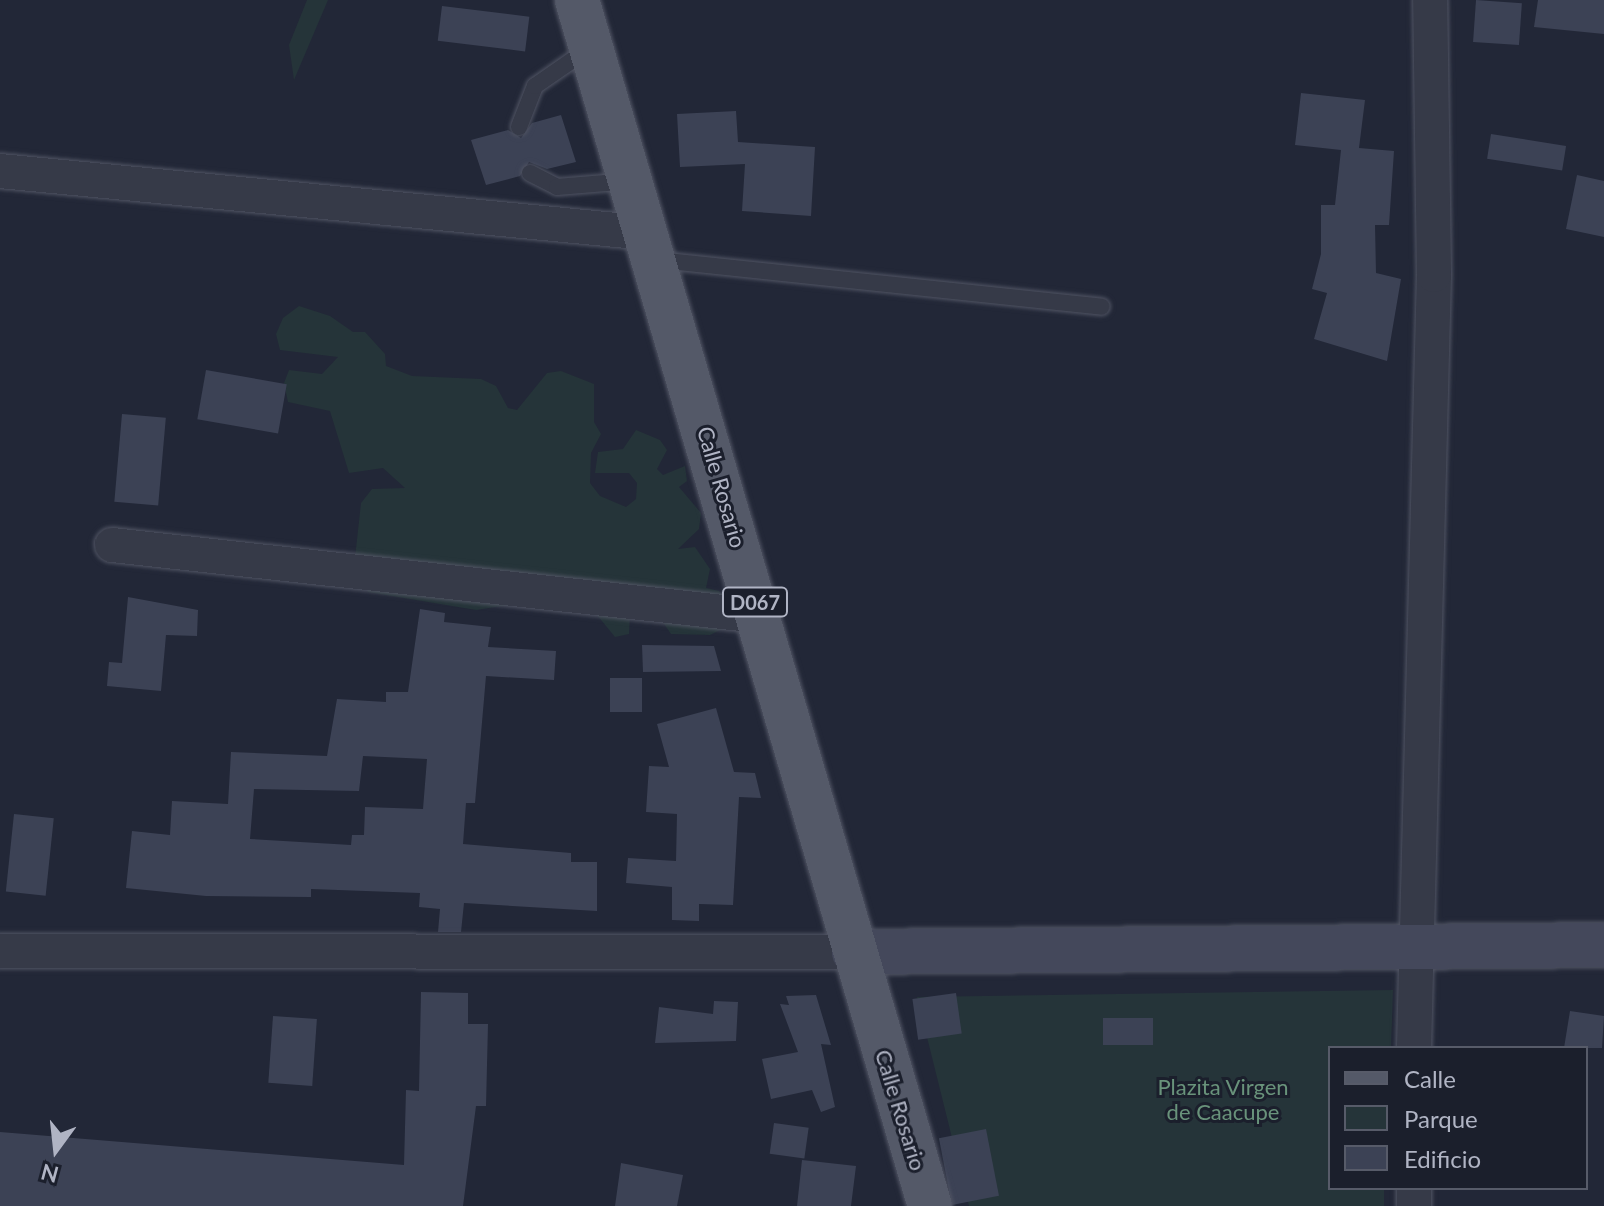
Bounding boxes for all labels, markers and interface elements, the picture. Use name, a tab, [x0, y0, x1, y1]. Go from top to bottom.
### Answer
street label: Calle Rosario	[692, 423, 752, 551]
road number: D067	[721, 586, 789, 618]
street label: Calle Rosario	[870, 1046, 932, 1174]
legend	[1328, 1046, 1588, 1190]
text: Calle	[1404, 1064, 1456, 1093]
park label: Plazita Virgen de Caacupe	[1157, 1073, 1289, 1124]
text: Parque	[1404, 1104, 1478, 1133]
north arrow	[16, 1110, 96, 1190]
text: Edificio	[1404, 1144, 1481, 1173]
text: N	[38, 1158, 61, 1189]

